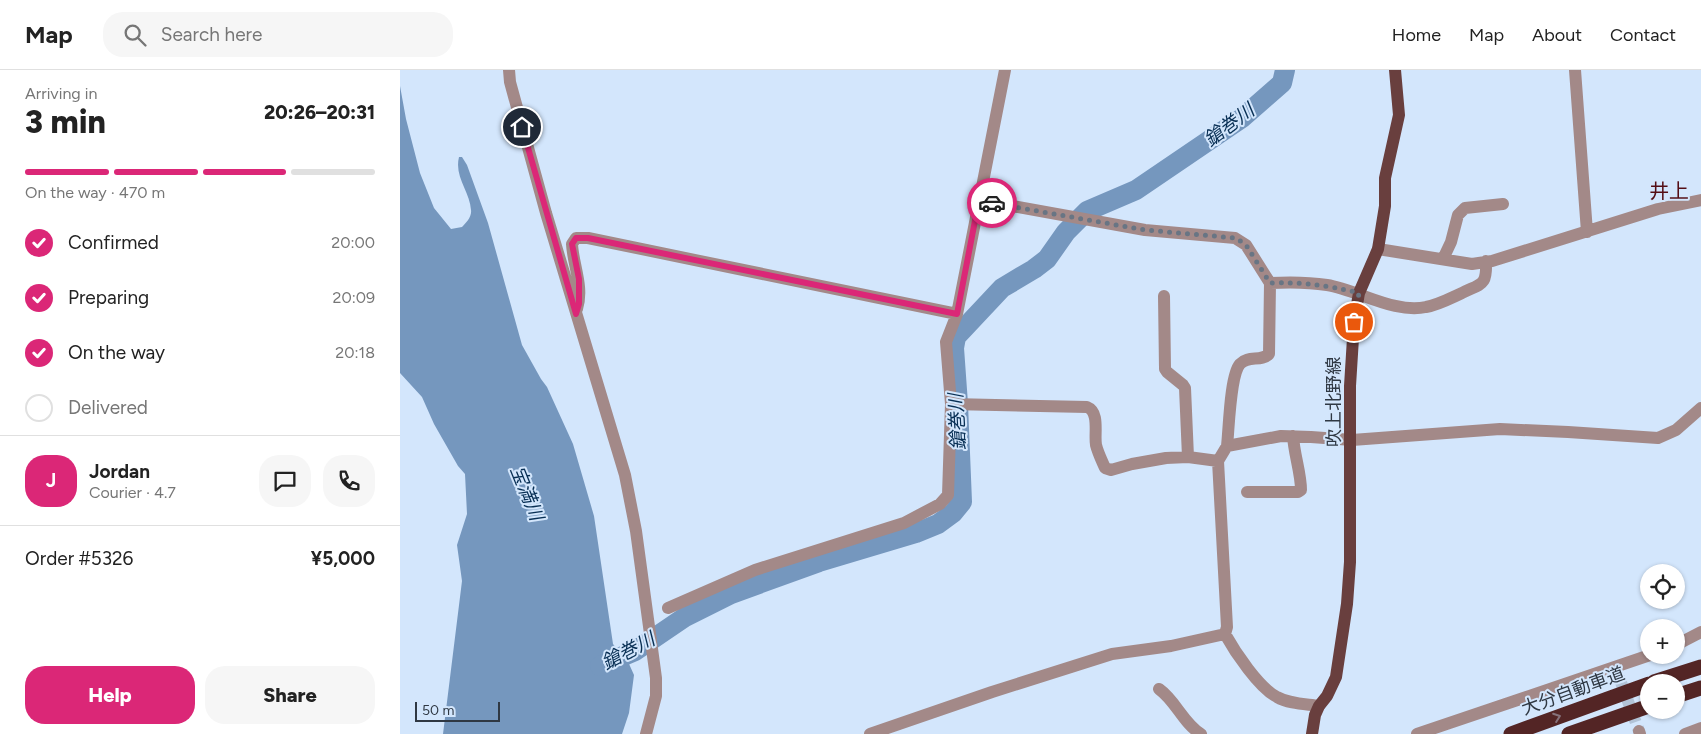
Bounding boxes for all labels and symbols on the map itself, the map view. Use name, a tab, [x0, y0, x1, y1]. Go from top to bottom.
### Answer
water label: 鎗巻川	[1199, 97, 1260, 151]
pin	[501, 106, 543, 148]
courier	[967, 178, 1017, 228]
district label: 井上	[1649, 179, 1689, 203]
pin	[1333, 301, 1375, 343]
street label: 吹上北野線	[1323, 357, 1345, 447]
water label: 鎗巻川	[944, 391, 970, 451]
water label: 宝満川	[506, 462, 549, 526]
water label: 鎗巻川	[597, 627, 660, 675]
street label: 大分自動車道	[1518, 662, 1628, 720]
scale bar	[415, 699, 500, 722]
one-way arrow	[1552, 713, 1561, 723]

